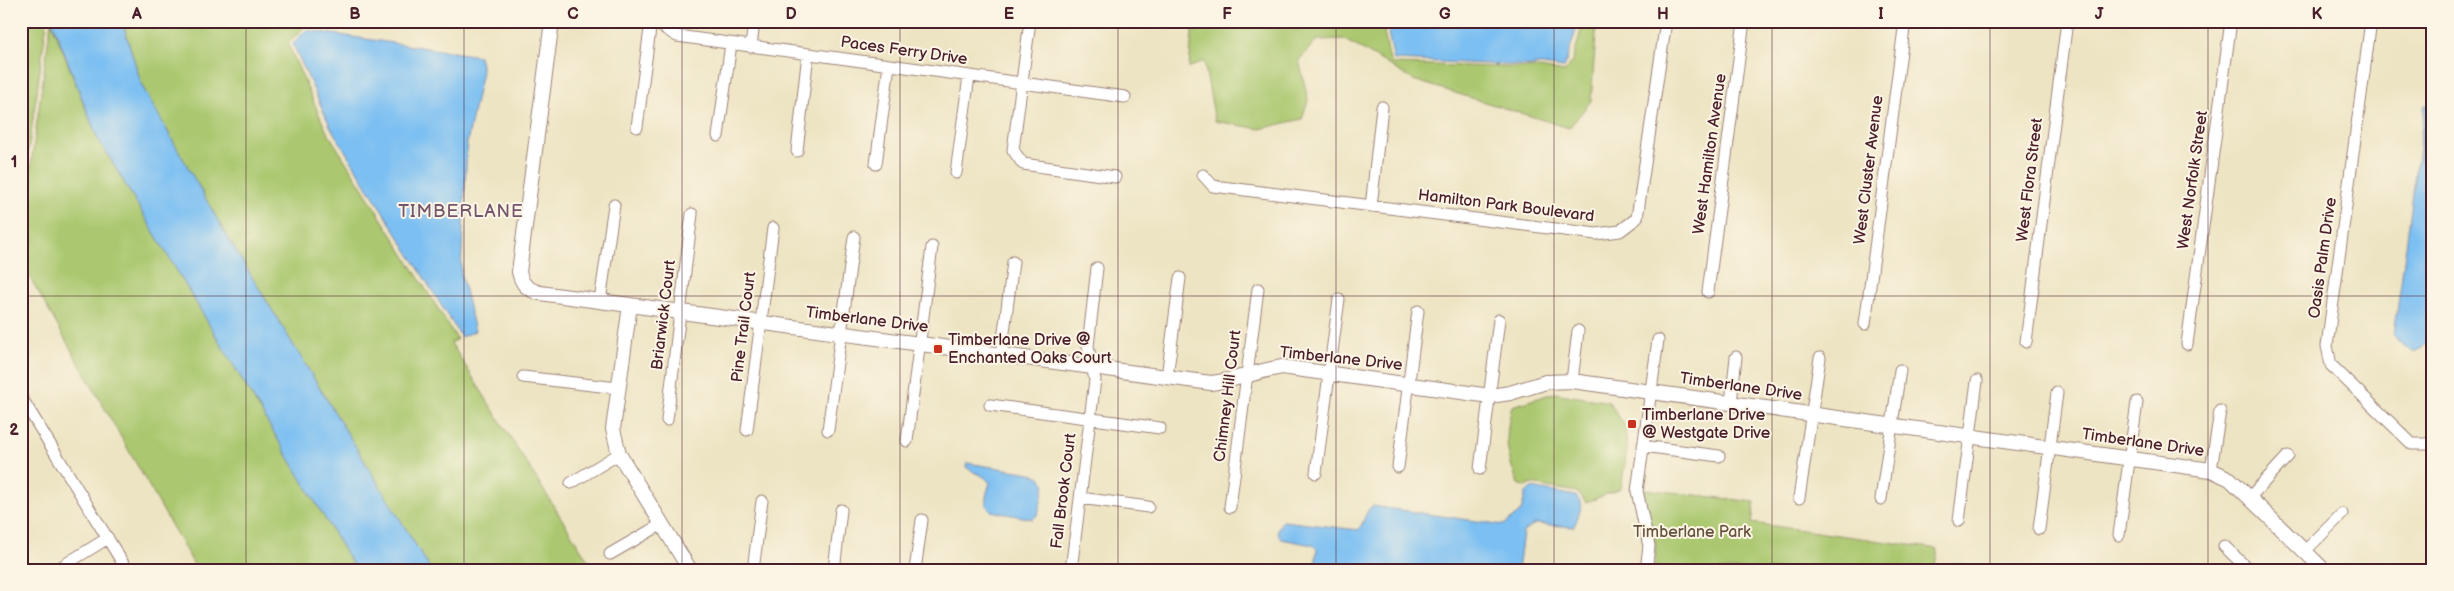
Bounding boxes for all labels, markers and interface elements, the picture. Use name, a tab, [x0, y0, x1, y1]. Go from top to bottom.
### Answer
text: A	[131, 5, 142, 24]
text: B	[349, 5, 361, 24]
text: C	[567, 5, 579, 24]
text: D	[785, 5, 797, 24]
text: E	[1004, 5, 1014, 24]
text: F	[1222, 5, 1232, 24]
text: G	[1439, 5, 1451, 24]
text: H	[1657, 5, 1669, 24]
text: I	[1878, 5, 1884, 24]
text: J	[2095, 5, 2104, 24]
text: K	[2312, 5, 2323, 24]
street label: Paces Ferry Drive	[839, 33, 969, 69]
street label: West Hamilton Avenue	[1689, 72, 1731, 236]
street label: West Cluster Avenue	[1850, 94, 1888, 246]
street label: West Norfolk Street	[2174, 109, 2212, 251]
street label: West Flora Street	[2013, 117, 2047, 243]
text: 1	[11, 153, 17, 172]
street label: Hamilton Park Boulevard	[1417, 186, 1595, 226]
street label: Oasis Palm Drive	[2305, 196, 2341, 320]
district label: TIMBERLANE	[398, 201, 524, 222]
street label: Briarwick Court	[648, 259, 680, 371]
street label: Pine Trail Court	[728, 271, 760, 383]
street label: Timberlane Drive	[805, 303, 930, 337]
street label: Chimney Hill Court	[1210, 329, 1246, 463]
place label: Timberlane Drive @ Enchanted Oaks Court	[948, 331, 1112, 368]
marker: Timberlane Drive @ Enchanted Oaks Court	[932, 343, 944, 355]
street label: Timberlane Drive	[1279, 343, 1404, 375]
street label: Timberlane Drive	[1679, 369, 1804, 405]
place label: Timberlane Drive @ Westgate Drive	[1642, 406, 1771, 443]
marker: Timberlane Drive @ Westgate Drive	[1626, 418, 1638, 430]
text: 2	[9, 421, 19, 440]
street label: Timberlane Drive	[2081, 425, 2206, 461]
street label: Fall Brook Court	[1047, 432, 1081, 550]
park label: Timberlane Park	[1633, 523, 1751, 542]

